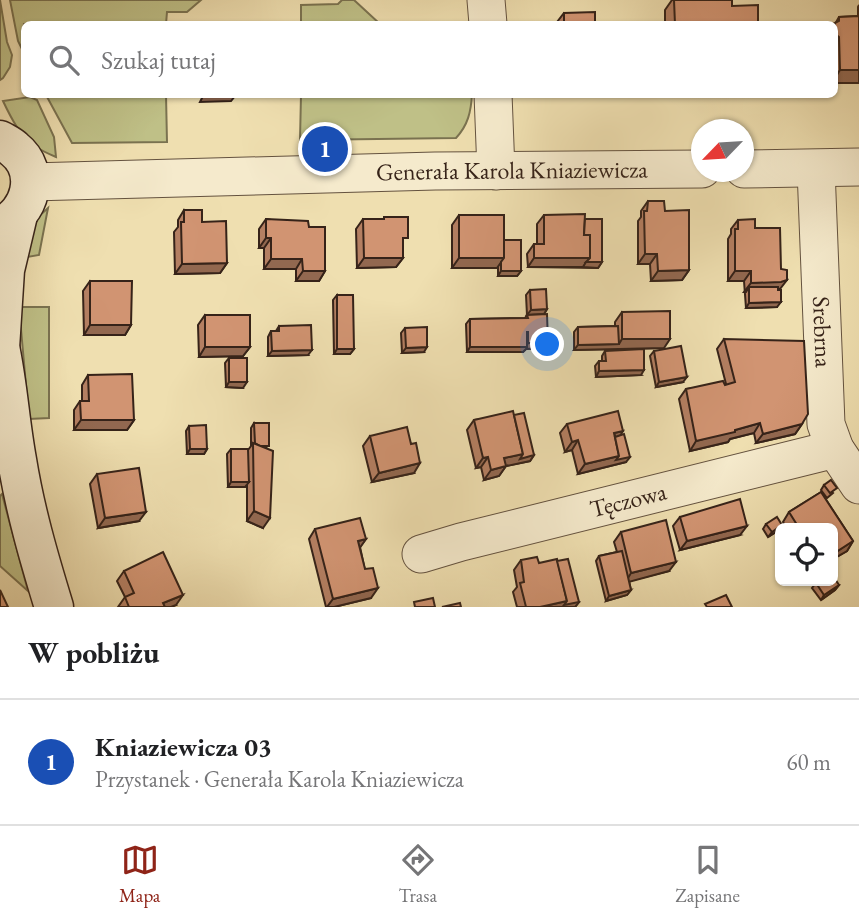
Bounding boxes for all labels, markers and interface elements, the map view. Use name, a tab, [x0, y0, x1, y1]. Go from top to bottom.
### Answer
search box	[21, 21, 838, 98]
icon: search	[45, 41, 83, 79]
text: Szukaj tutaj	[101, 43, 216, 77]
north arrow	[691, 119, 754, 182]
pin: 1	[302, 123, 348, 175]
street label: Generała Karola Kniaziewicza	[376, 153, 648, 188]
street label: Srebrna	[806, 296, 840, 368]
your location	[530, 327, 564, 361]
street label: Tęczowa	[586, 475, 670, 524]
map controls	[775, 523, 838, 586]
button: locate	[775, 523, 838, 586]
text: W pobliżu	[28, 633, 159, 672]
text: Kniaziewicza 03	[95, 730, 272, 764]
text: 1	[45, 747, 57, 777]
text: 60 m	[786, 747, 831, 777]
text: Przystanek · Generała Karola Kniaziewicza	[95, 764, 464, 794]
tab: Mapa	[119, 841, 160, 908]
tab: Trasa	[399, 841, 437, 908]
tab: Zapisane	[675, 841, 740, 908]

